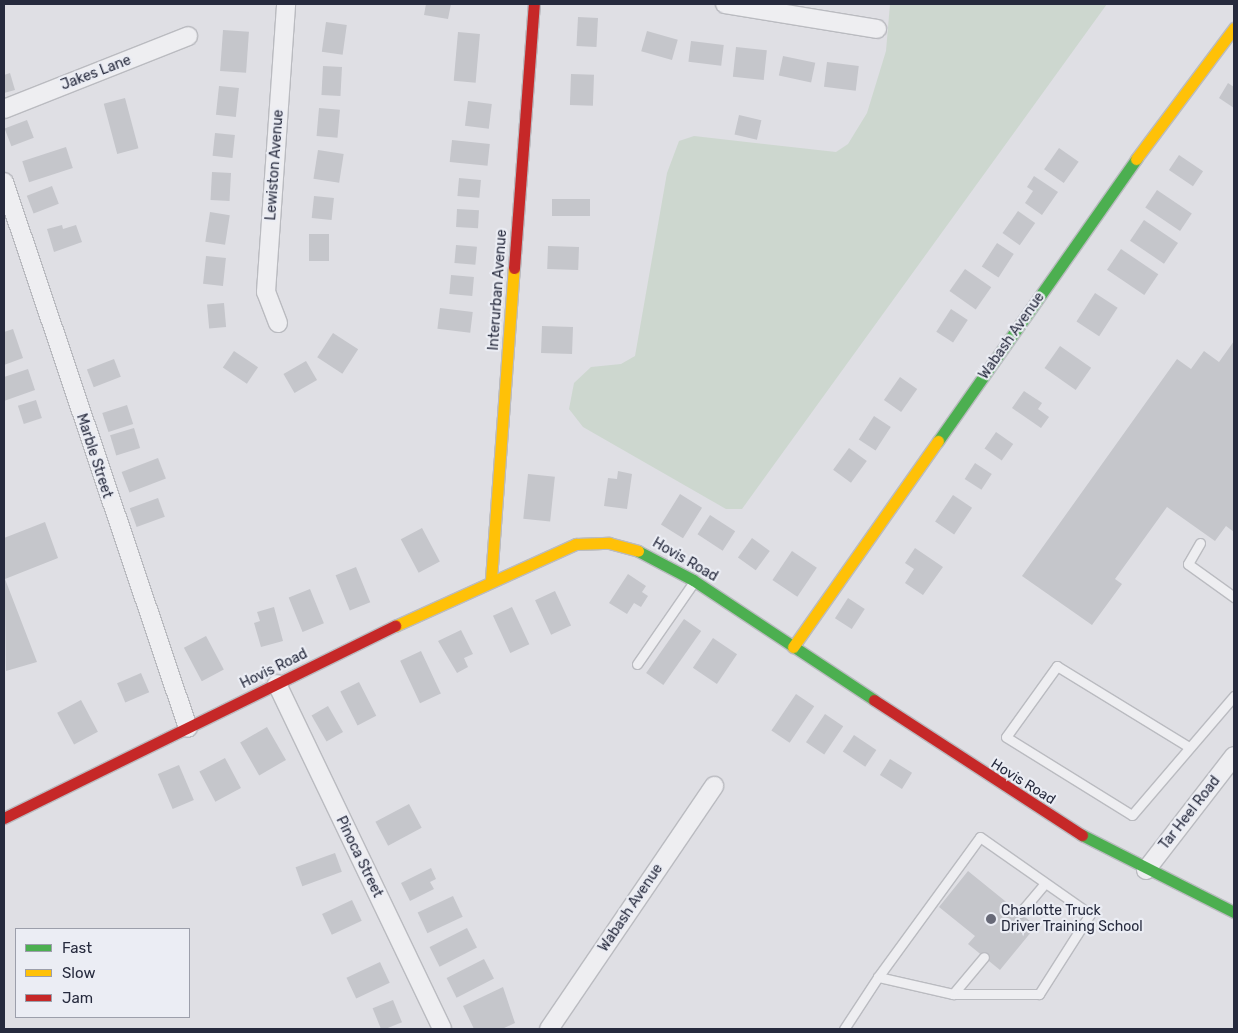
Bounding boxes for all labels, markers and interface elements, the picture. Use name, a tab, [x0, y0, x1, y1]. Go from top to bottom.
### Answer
street label: Jakes Lane	[59, 52, 133, 94]
street label: Lewiston Avenue	[263, 109, 287, 221]
street label: Interurban Avenue	[485, 229, 511, 351]
street label: Wabash Avenue	[976, 289, 1048, 383]
street label: Marble Street	[72, 412, 116, 500]
street label: Hovis Road	[649, 535, 721, 585]
street label: Hovis Road	[238, 646, 310, 692]
street label: Hovis Road	[988, 756, 1058, 808]
street label: Tar Heel Road	[1156, 773, 1224, 853]
street label: Pinoca Street	[332, 814, 386, 900]
street label: Wabash Avenue	[595, 861, 667, 955]
place label: Charlotte Truck Driver Training School	[1001, 903, 1143, 936]
marker: Charlotte Truck Driver Training School	[985, 913, 997, 925]
legend	[15, 928, 190, 1018]
text: Fast	[62, 939, 92, 957]
text: Slow	[62, 964, 95, 982]
text: Jam	[62, 989, 93, 1007]

